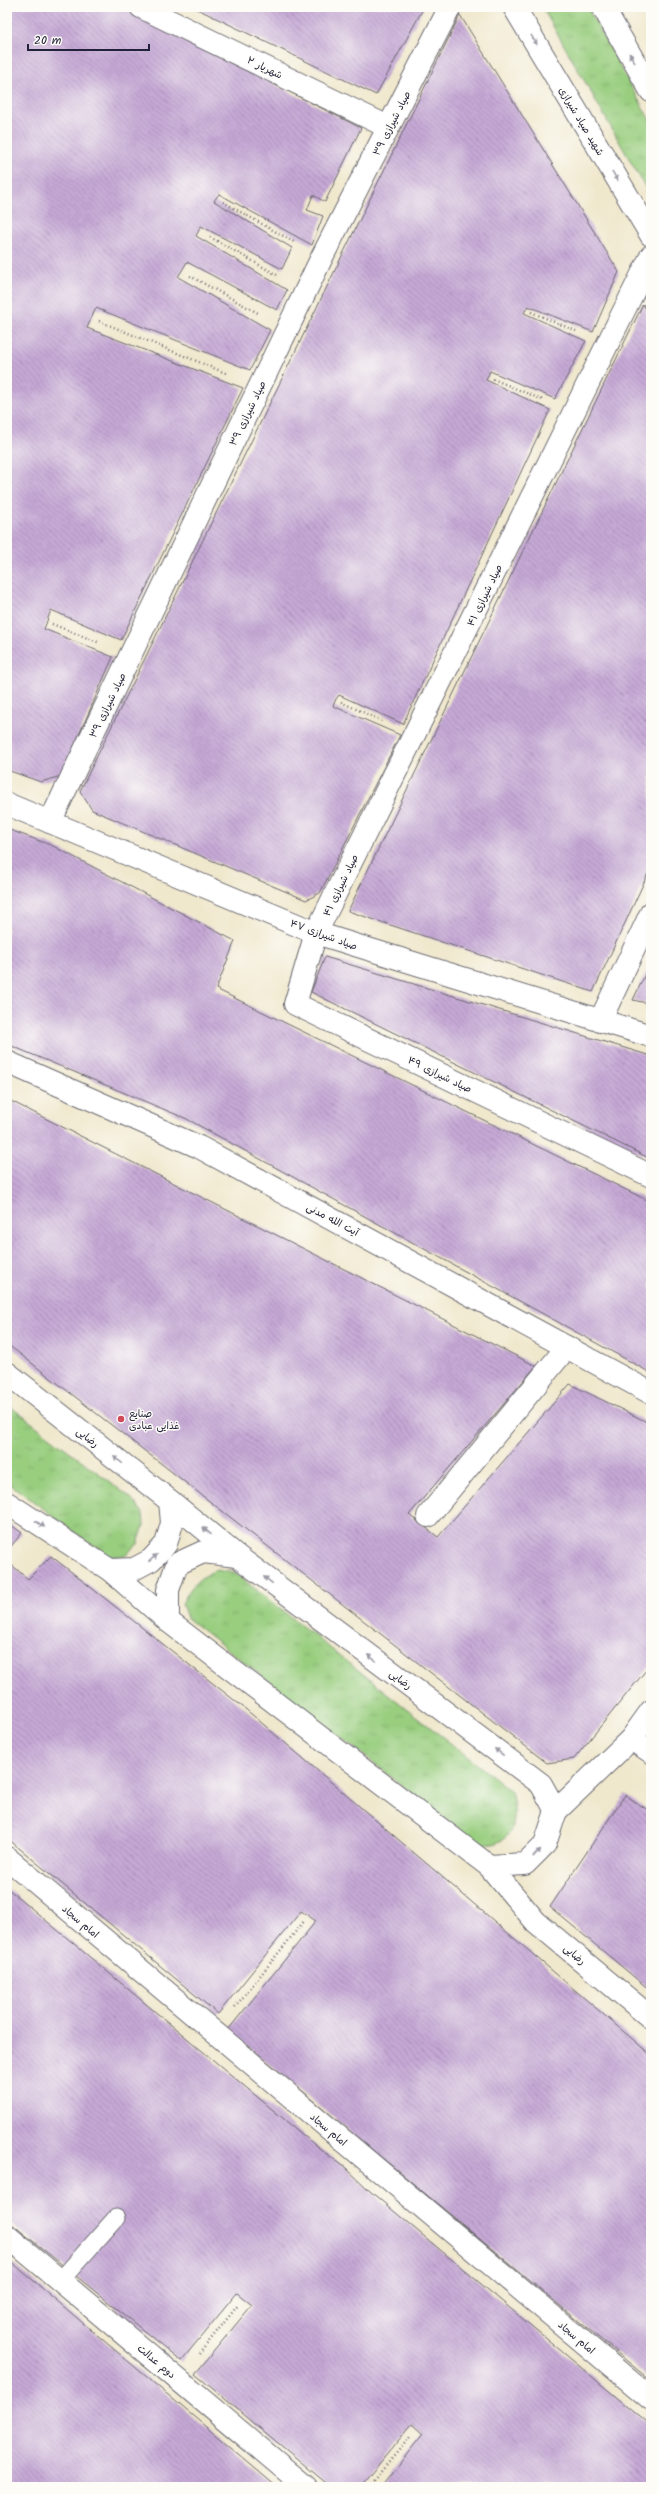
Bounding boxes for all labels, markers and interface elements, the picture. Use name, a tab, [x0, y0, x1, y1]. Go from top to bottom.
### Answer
scale bar	[28, 26, 149, 52]
text: 20 m	[34, 31, 62, 50]
one-way arrow	[530, 34, 537, 46]
street label: شهریار ۲	[244, 52, 285, 84]
one-way arrow	[628, 52, 635, 64]
street label: شهید صیاد شیرازی	[554, 84, 608, 159]
street label: صیاد شیرازی ۳۹	[369, 88, 415, 158]
one-way arrow	[612, 170, 619, 182]
street label: صیاد شیرازی ۳۹	[225, 378, 271, 449]
street label: صیاد شیرازی ۴۱	[463, 562, 507, 629]
street label: صیاد شیرازی ۳۹	[85, 670, 131, 741]
street label: صیاد شیرازی ۴۱	[319, 852, 363, 919]
street label: صیاد شیرازی ۴۷	[288, 915, 359, 955]
street label: صیاد شیرازی ۴۹	[405, 1052, 474, 1097]
street label: آیت الله مدنی	[303, 1199, 362, 1241]
place label: صنایع غذایی عبادی	[129, 1406, 179, 1434]
marker: صنایع غذایی عبادی	[116, 1414, 126, 1424]
street label: رضایی	[73, 1424, 102, 1452]
one-way arrow	[112, 1456, 123, 1464]
one-way arrow	[34, 1521, 46, 1528]
one-way arrow	[201, 1527, 212, 1536]
one-way arrow	[148, 1553, 158, 1562]
one-way arrow	[263, 1576, 274, 1584]
one-way arrow	[367, 1654, 378, 1662]
street label: رضایی	[386, 1666, 415, 1694]
one-way arrow	[493, 1748, 504, 1757]
one-way arrow	[532, 1848, 542, 1858]
street label: امام سجاد	[58, 1901, 102, 1942]
street label: رضایی	[560, 1941, 589, 1969]
street label: امام سجاد	[306, 2109, 350, 2150]
street label: امام سجاد	[554, 2317, 598, 2358]
street label: دوم عدالت	[134, 2341, 179, 2383]

